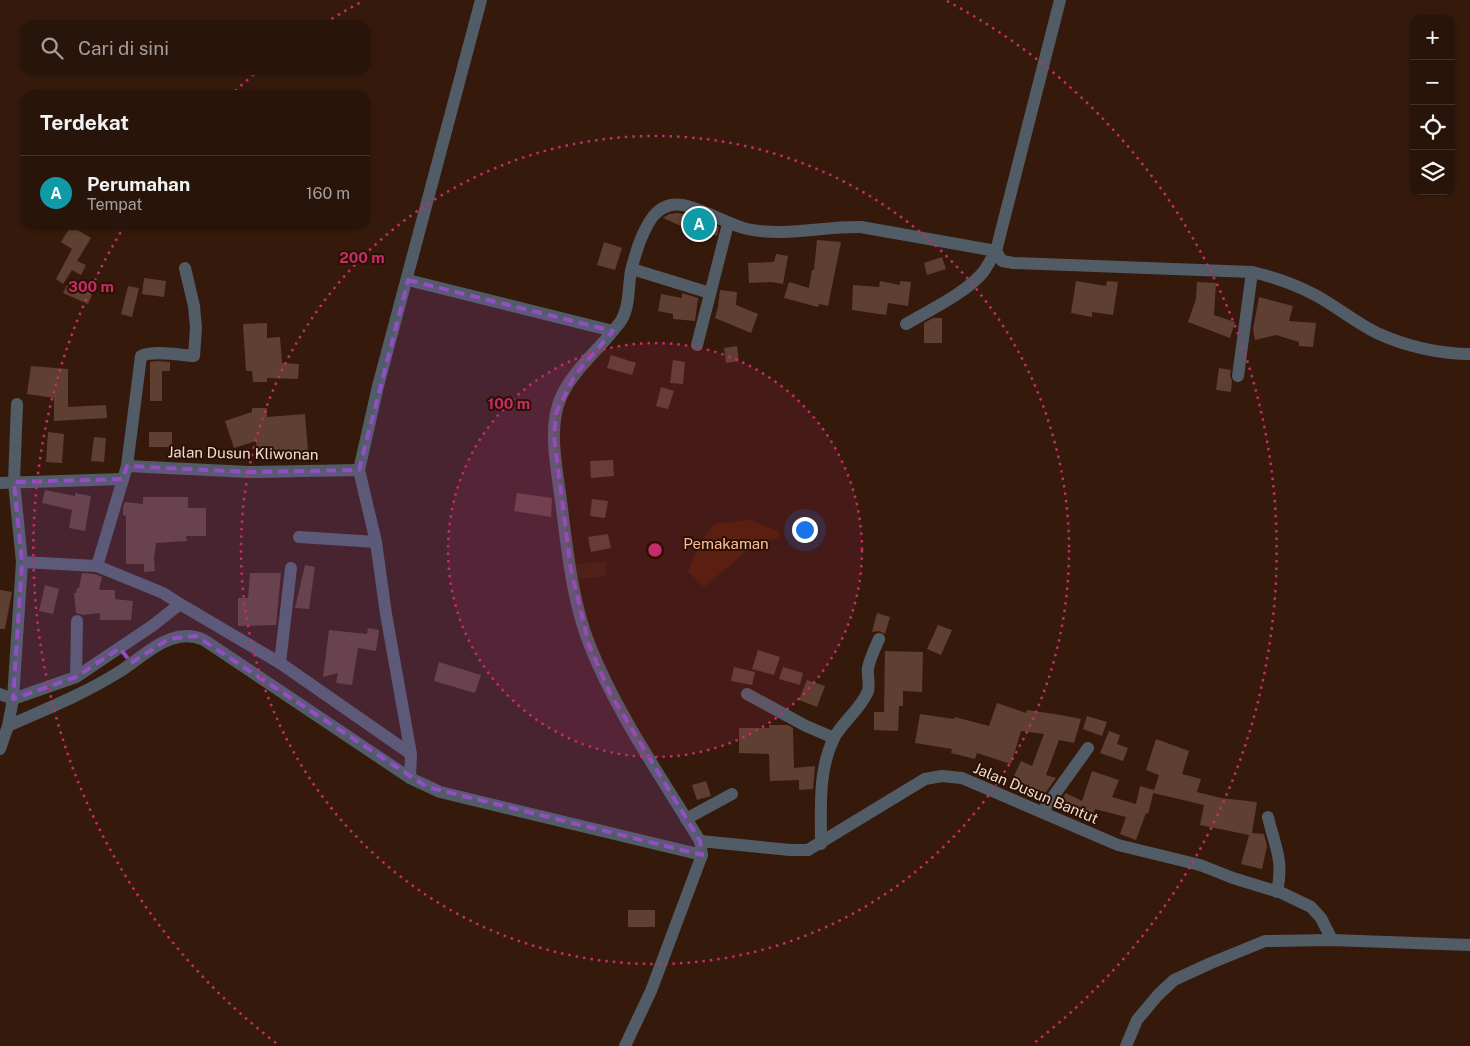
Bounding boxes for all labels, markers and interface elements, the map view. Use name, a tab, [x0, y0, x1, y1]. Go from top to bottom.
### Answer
map controls	[1410, 15, 1455, 195]
button: +	[1410, 15, 1455, 60]
search box	[20, 20, 370, 75]
icon: search	[38, 34, 66, 62]
text: Cari di sini	[78, 37, 169, 59]
button: −	[1410, 60, 1455, 105]
button: locate	[1410, 105, 1455, 150]
text: Terdekat	[40, 110, 129, 135]
button: layers	[1410, 150, 1455, 195]
text: Perumahan	[87, 173, 190, 195]
text: A	[50, 184, 62, 203]
text: 160 m	[306, 184, 350, 203]
text: Tempat	[87, 195, 142, 214]
pin: A	[683, 205, 715, 243]
text: 200 m	[339, 249, 385, 266]
text: 300 m	[68, 278, 114, 295]
text: 100 m	[488, 395, 530, 412]
street label: Jalan Dusun Kliwonan	[167, 443, 319, 463]
your location	[792, 517, 818, 543]
park label: Pemakaman	[683, 535, 769, 552]
centre of rings	[646, 541, 664, 559]
street label: Jalan Dusun Bantut	[971, 759, 1101, 827]

